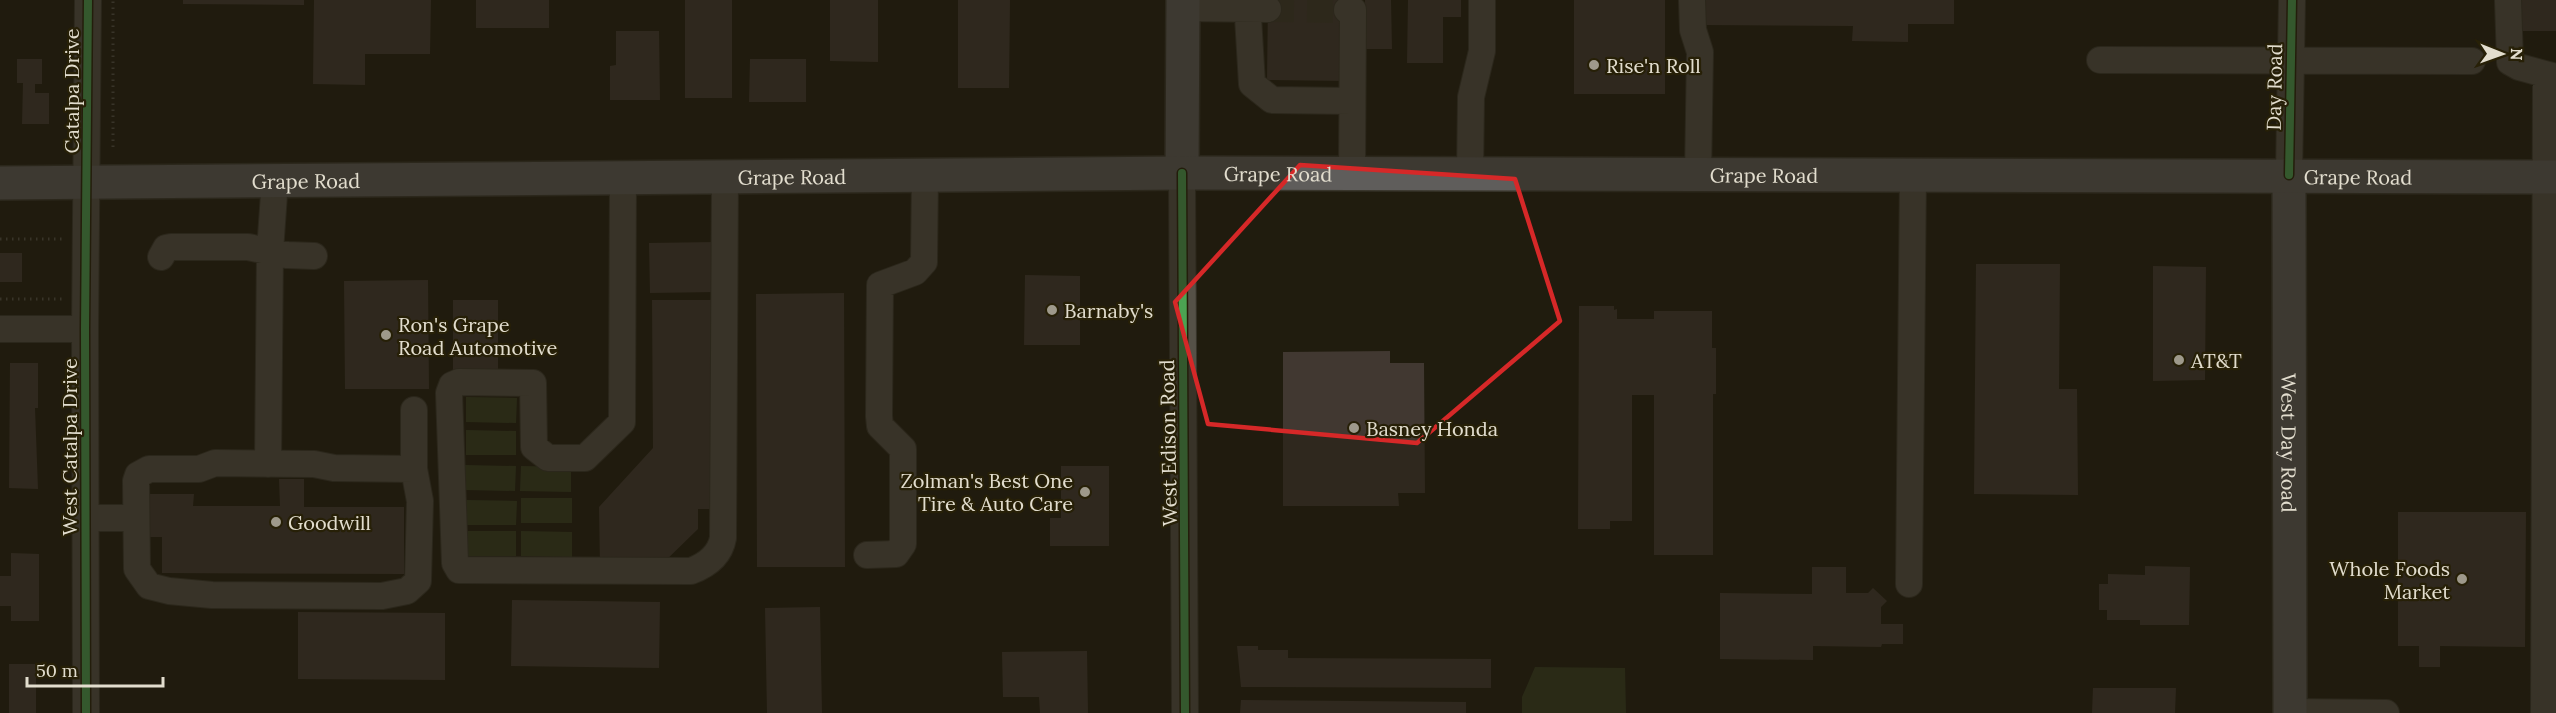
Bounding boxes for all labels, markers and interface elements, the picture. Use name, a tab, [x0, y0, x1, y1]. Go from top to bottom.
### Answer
north arrow	[2472, 24, 2532, 84]
street label: Catalpa Drive	[59, 28, 84, 154]
street label: Day Road	[2261, 43, 2287, 131]
text: N	[2507, 48, 2527, 61]
place label: Rise'n Roll	[1606, 53, 1701, 78]
marker: Rise'n Roll	[1587, 58, 1601, 72]
street label: Grape Road	[1224, 161, 1332, 186]
street label: Grape Road	[1710, 162, 1818, 187]
street label: Grape Road	[738, 163, 846, 189]
street label: Grape Road	[2304, 164, 2412, 189]
street label: Grape Road	[252, 167, 360, 193]
place label: Barnaby's	[1064, 298, 1153, 323]
marker: Barnaby's	[1045, 303, 1059, 317]
place label: Ron's Grape Road Automotive	[398, 312, 557, 360]
marker: Ron's Grape Road Automotive	[379, 328, 393, 342]
place label: AT&T	[2190, 348, 2242, 373]
marker: AT&T	[2172, 353, 2186, 367]
street label: West Catalpa Drive	[57, 358, 82, 536]
street label: West Edison Road	[1154, 359, 1182, 527]
street label: West Day Road	[2277, 373, 2302, 513]
place label: Basney Honda	[1366, 416, 1498, 441]
marker: Basney Honda	[1347, 421, 1361, 435]
place label: Zolman's Best One Tire & Auto Care	[901, 468, 1073, 516]
marker: Zolman's Best One Tire & Auto Care	[1078, 485, 1092, 499]
place label: Goodwill	[288, 510, 371, 535]
marker: Goodwill	[269, 515, 283, 529]
place label: Whole Foods Market	[2329, 556, 2450, 604]
marker: Whole Foods Market	[2455, 572, 2469, 586]
scale bar	[27, 650, 164, 688]
text: 50 m	[36, 659, 78, 682]

